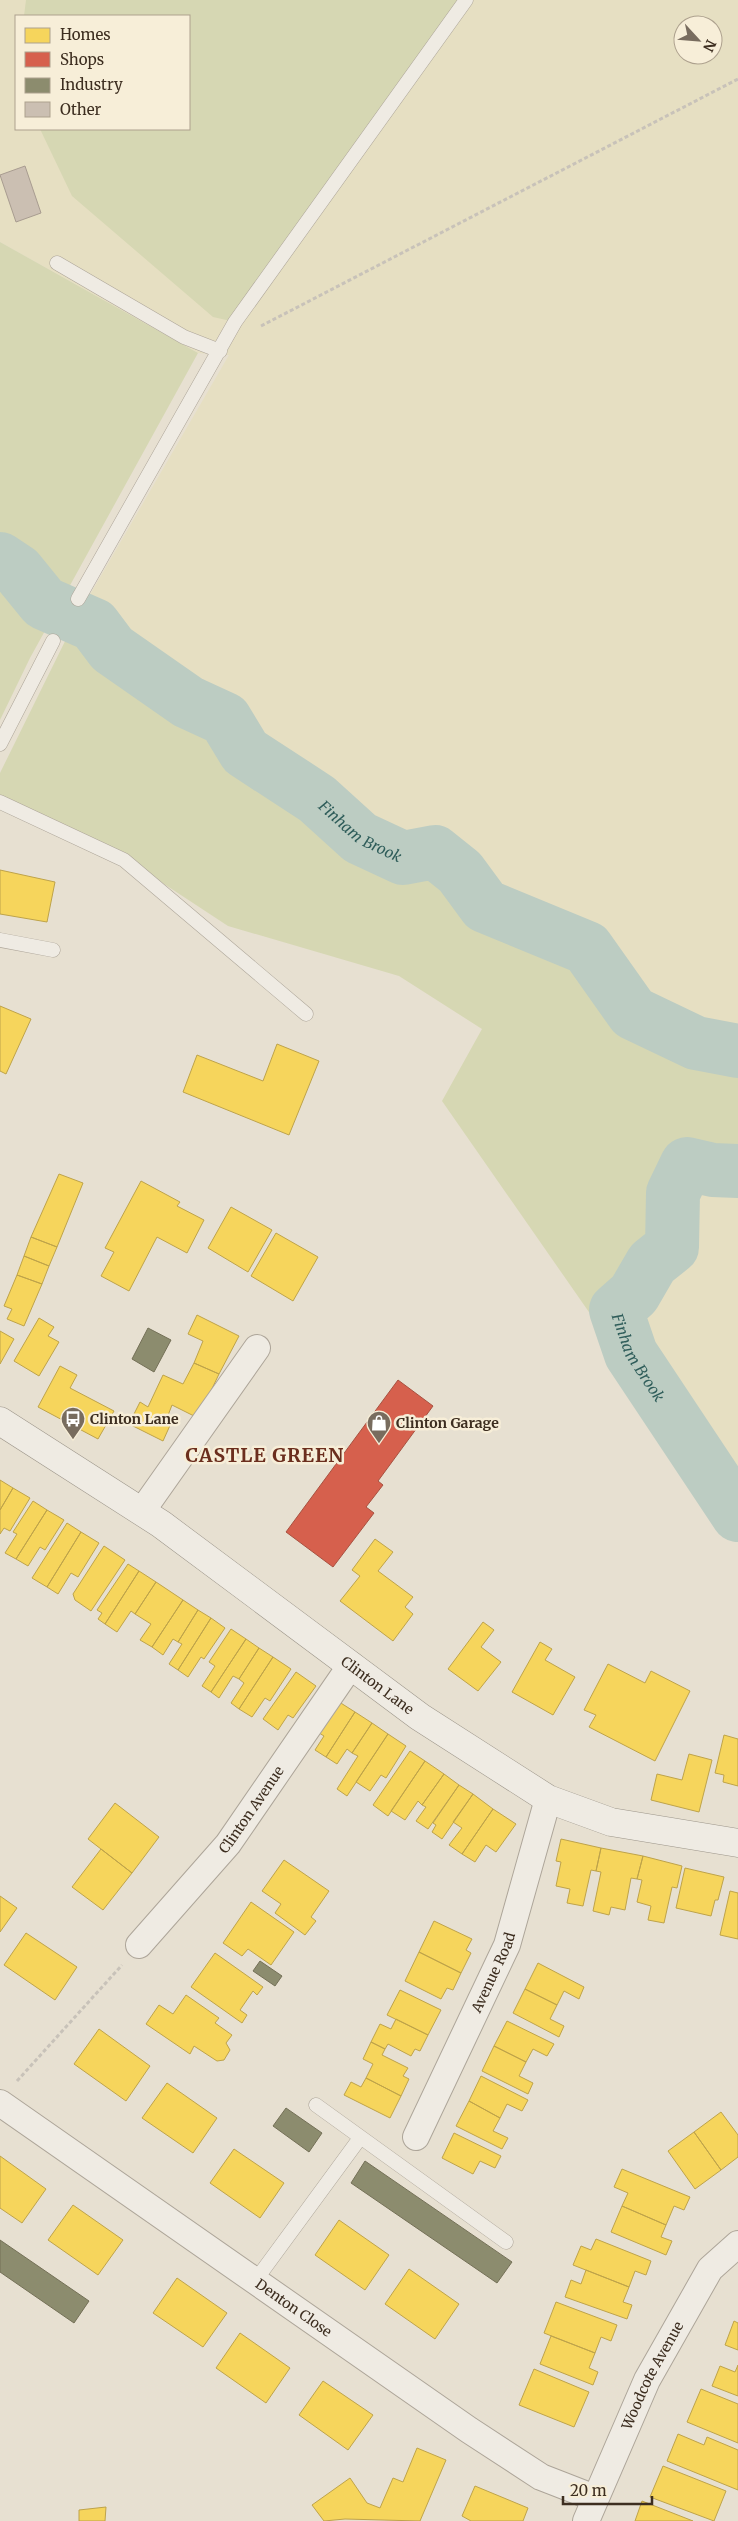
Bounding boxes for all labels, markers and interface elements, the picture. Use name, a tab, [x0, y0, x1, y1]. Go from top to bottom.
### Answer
legend	[15, 15, 190, 130]
north arrow	[673, 15, 723, 65]
text: Homes	[60, 25, 111, 44]
text: N	[699, 37, 720, 55]
text: Shops	[60, 50, 104, 69]
text: Industry	[60, 75, 123, 94]
text: Other	[60, 100, 102, 119]
water label: Finham Brook	[314, 795, 406, 866]
water label: Finham Brook	[608, 1310, 670, 1405]
bus stop icon: Clinton Lane	[60, 1406, 86, 1440]
place label: Clinton Lane	[90, 1410, 179, 1428]
shop icon: Clinton Garage	[366, 1410, 392, 1444]
place label: Clinton Garage	[396, 1414, 499, 1432]
district label: CASTLE GREEN	[186, 1443, 344, 1467]
street label: Clinton Lane	[337, 1652, 417, 1718]
street label: Clinton Avenue	[215, 1763, 288, 1857]
street label: Avenue Road	[467, 1930, 519, 2016]
street label: Denton Close	[252, 2275, 335, 2341]
street label: Woodcote Avenue	[617, 2318, 687, 2433]
scale bar	[563, 2474, 652, 2506]
text: 20 m	[570, 2481, 607, 2500]

